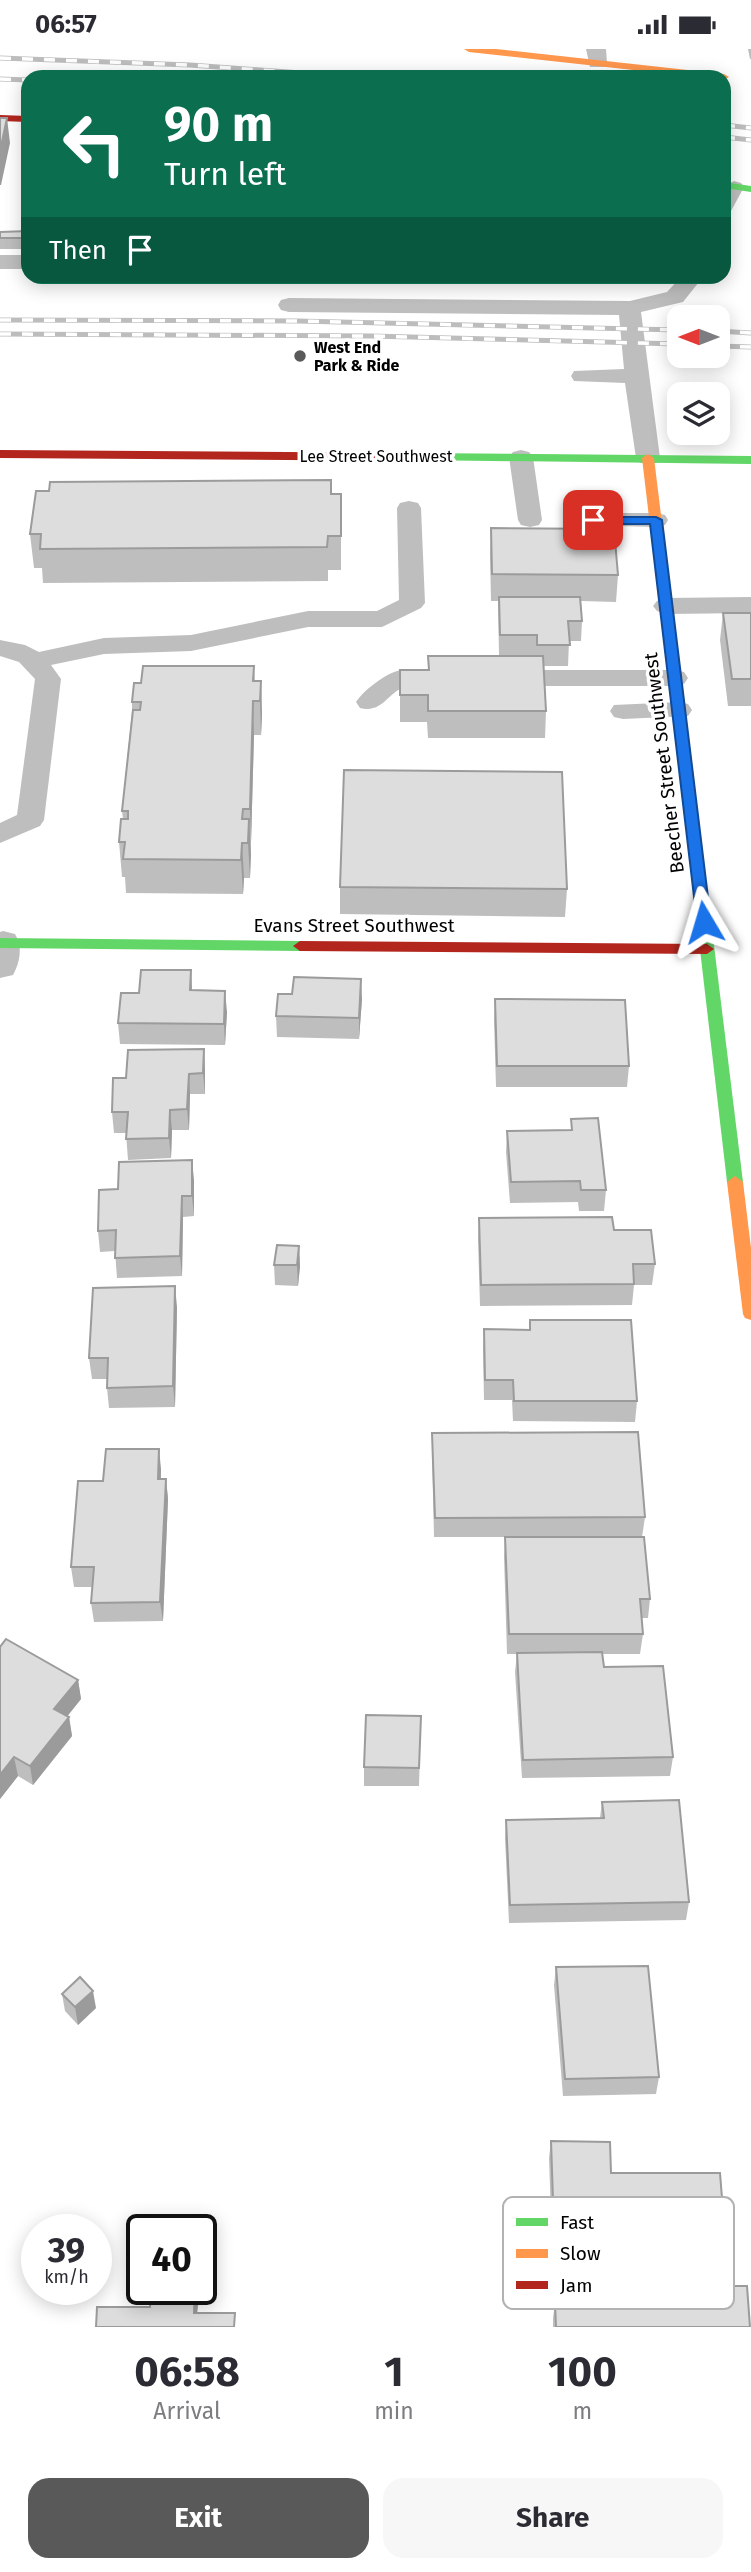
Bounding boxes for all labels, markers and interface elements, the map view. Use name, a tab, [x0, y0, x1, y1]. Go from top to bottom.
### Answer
text: 06:57	[35, 9, 97, 40]
text: 90 m	[164, 95, 273, 154]
icon: left	[49, 98, 140, 189]
text: Turn left	[164, 155, 286, 193]
icon: arrive	[121, 231, 159, 269]
text: Then	[49, 235, 107, 266]
north arrow	[667, 305, 730, 367]
map controls	[667, 305, 730, 445]
place label: West End Park & Ride	[314, 338, 400, 375]
marker: West End Park & Ride	[292, 348, 308, 364]
button: layers	[667, 382, 730, 445]
street label: Lee Street Southwest	[300, 447, 453, 466]
pin	[563, 490, 623, 550]
icon: arrive	[574, 501, 612, 539]
street label: Beecher Street Southwest	[639, 651, 689, 875]
position arrow	[667, 885, 741, 959]
street label: Evans Street Southwest	[253, 914, 455, 937]
legend	[503, 2197, 734, 2309]
text: Fast	[560, 2211, 594, 2234]
speed limit sign: 40	[126, 2214, 217, 2305]
text: 39	[48, 2229, 85, 2271]
text: Slow	[560, 2242, 601, 2265]
text: km/h	[44, 2266, 89, 2288]
text: Jam	[560, 2274, 592, 2297]
text: 06:58	[134, 2347, 240, 2397]
text: 1	[384, 2347, 404, 2397]
text: 100	[548, 2347, 617, 2397]
text: Arrival	[153, 2397, 221, 2425]
text: min	[374, 2397, 414, 2425]
text: m	[573, 2397, 592, 2425]
button: Exit	[28, 2478, 369, 2558]
button: Share	[383, 2478, 723, 2558]

